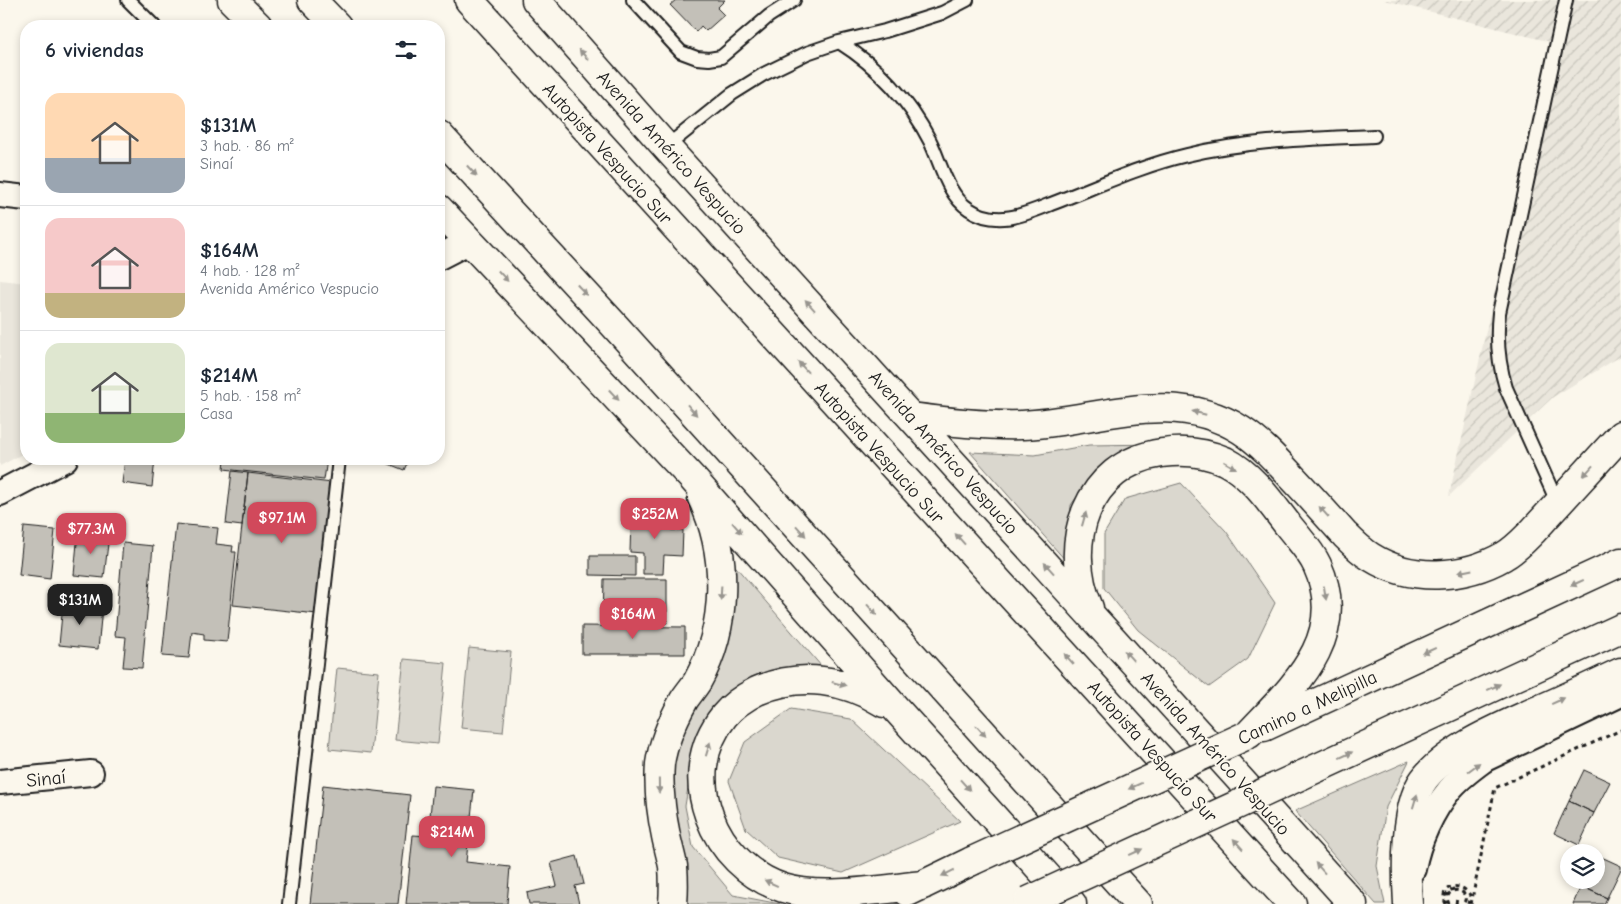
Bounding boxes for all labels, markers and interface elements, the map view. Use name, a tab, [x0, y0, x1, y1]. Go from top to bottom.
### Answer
icon: filters	[392, 36, 420, 64]
text: 6 viviendas	[45, 38, 144, 62]
one-way arrow	[579, 48, 590, 61]
street label: Avenida Américo Vespucio	[592, 66, 751, 239]
street label: Autopista Vespucio Sur	[538, 78, 677, 229]
icon: home	[85, 113, 145, 173]
text: $131M	[200, 113, 256, 137]
text: 3 hab. · 86 m²	[200, 137, 294, 155]
text: Sinaí	[200, 155, 233, 173]
one-way arrow	[466, 164, 478, 176]
icon: home	[85, 238, 145, 298]
text: $164M	[200, 238, 259, 262]
text: 4 hab. · 128 m²	[200, 262, 300, 280]
one-way arrow	[497, 270, 509, 282]
text: Avenida Américo Vespucio	[200, 280, 379, 298]
one-way arrow	[576, 284, 588, 296]
one-way arrow	[804, 300, 816, 312]
one-way arrow	[797, 362, 809, 374]
icon: home	[85, 363, 145, 423]
text: $214M	[200, 363, 258, 387]
street label: Avenida Américo Vespucio	[864, 366, 1023, 539]
street label: Autopista Vespucio Sur	[810, 377, 949, 528]
text: 5 hab. · 158 m²	[200, 387, 301, 405]
one-way arrow	[608, 388, 620, 400]
one-way arrow	[686, 404, 697, 417]
text: Casa	[200, 405, 233, 423]
one-way arrow	[1192, 409, 1207, 417]
one-way arrow	[1223, 461, 1238, 469]
one-way arrow	[1582, 464, 1594, 476]
pin: $252M	[620, 498, 690, 540]
pin: $97.1M	[241, 502, 323, 544]
text: $252M	[632, 505, 678, 523]
one-way arrow	[1318, 506, 1330, 518]
text: $97.1M	[258, 509, 306, 527]
one-way arrow	[1080, 511, 1088, 527]
pin: $77.3M	[50, 512, 132, 555]
text: $77.3M	[67, 520, 115, 538]
one-way arrow	[731, 522, 742, 535]
one-way arrow	[795, 524, 806, 537]
one-way arrow	[954, 534, 966, 546]
one-way arrow	[1043, 563, 1055, 575]
one-way arrow	[1457, 567, 1472, 575]
one-way arrow	[1570, 579, 1584, 587]
pin: $131M	[45, 584, 115, 626]
one-way arrow	[716, 585, 724, 601]
one-way arrow	[1321, 585, 1329, 601]
text: $131M	[59, 591, 102, 609]
pin: $164M	[598, 598, 668, 640]
one-way arrow	[866, 603, 878, 615]
text: $164M	[611, 605, 655, 623]
one-way arrow	[1422, 647, 1436, 655]
one-way arrow	[1123, 651, 1135, 663]
one-way arrow	[1063, 654, 1075, 666]
street label: Camino a Melipilla	[1234, 666, 1380, 750]
street label: Avenida Américo Vespucio	[1136, 667, 1295, 840]
street label: Autopista Vespucio Sur	[1083, 676, 1222, 827]
one-way arrow	[831, 680, 846, 688]
one-way arrow	[1487, 682, 1501, 690]
one-way arrow	[1551, 697, 1566, 705]
one-way arrow	[975, 724, 987, 736]
one-way arrow	[704, 741, 712, 756]
one-way arrow	[1339, 750, 1353, 758]
one-way arrow	[1467, 762, 1480, 773]
street label: Sinaí	[25, 766, 68, 792]
one-way arrow	[656, 779, 664, 795]
one-way arrow	[959, 779, 971, 791]
one-way arrow	[1128, 783, 1142, 791]
one-way arrow	[1411, 793, 1419, 808]
pin: $214M	[417, 816, 487, 858]
text: $214M	[430, 823, 474, 841]
one-way arrow	[1232, 839, 1244, 851]
map controls	[1560, 844, 1605, 889]
button: layers	[1560, 844, 1605, 889]
one-way arrow	[1128, 847, 1143, 856]
one-way arrow	[1314, 862, 1326, 874]
one-way arrow	[940, 869, 955, 877]
one-way arrow	[764, 878, 778, 886]

